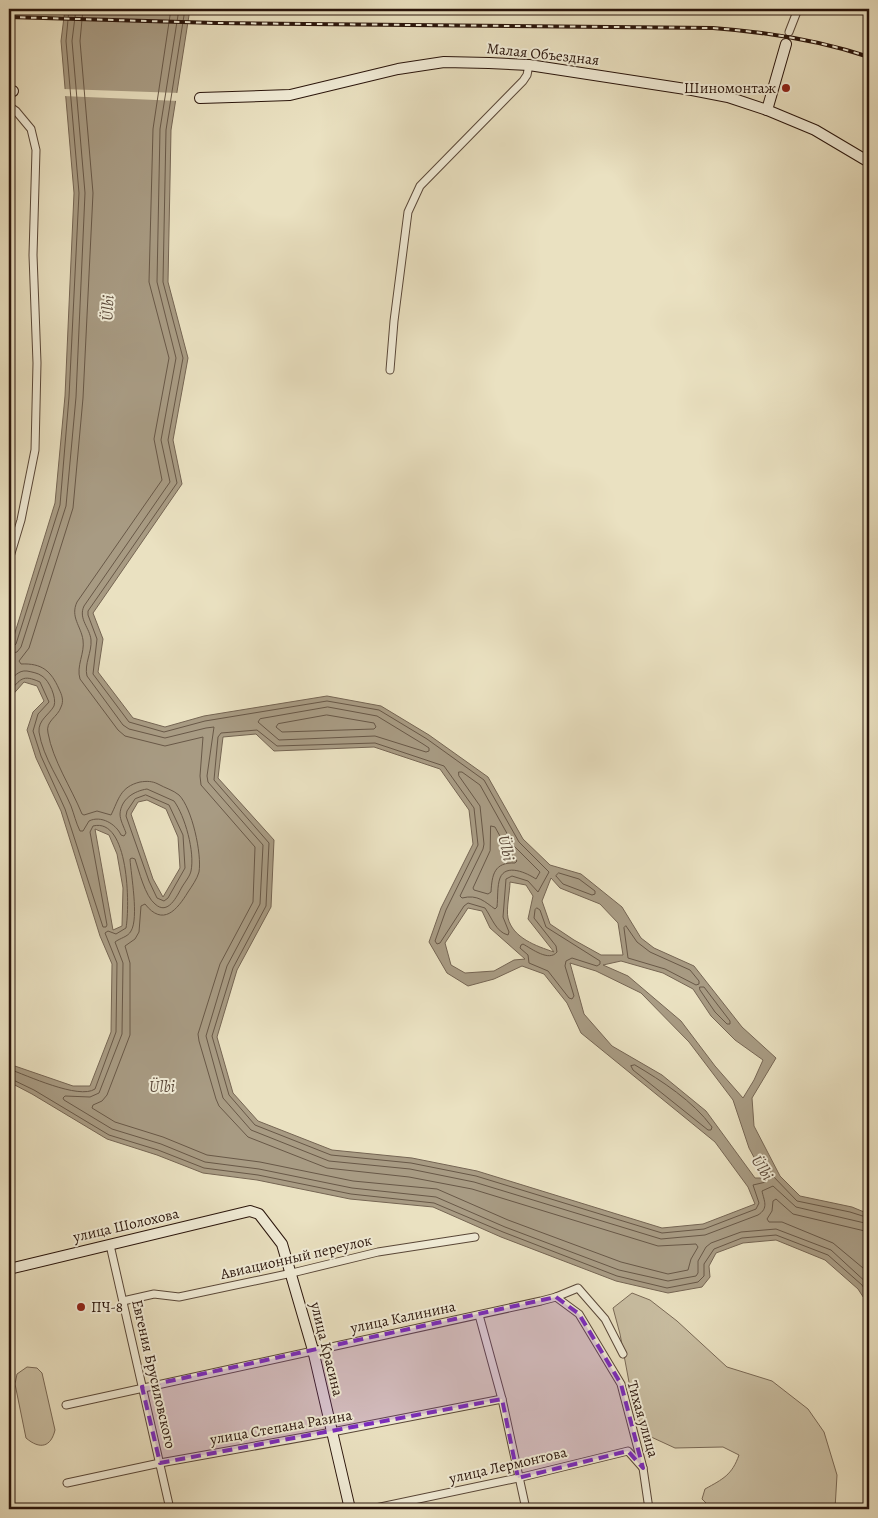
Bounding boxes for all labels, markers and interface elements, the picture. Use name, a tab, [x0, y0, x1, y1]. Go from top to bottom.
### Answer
street label: Малая Объездная	[486, 38, 600, 70]
place label: Шиномонтаж	[684, 78, 776, 98]
marker: Шиномонтаж	[780, 82, 792, 94]
water label: Ülbi	[96, 294, 120, 322]
water label: Ülbi	[492, 833, 520, 863]
water label: Ülbi	[149, 1076, 175, 1098]
water label: Ülbi	[746, 1151, 778, 1185]
street label: улица Шолохова	[70, 1203, 181, 1247]
street label: Авиационный переулок	[217, 1230, 374, 1284]
street label: улица Калинина	[348, 1296, 457, 1338]
place label: ПЧ-8	[91, 1297, 123, 1317]
street label: Евгения Брусиловского	[127, 1298, 181, 1450]
street label: улица Красина	[305, 1299, 348, 1398]
marker: ПЧ-8	[75, 1301, 87, 1313]
street label: Тихая улица	[622, 1378, 664, 1460]
street label: улица Степана Разина	[207, 1405, 354, 1450]
street label: улица Лермонтова	[446, 1442, 569, 1488]

